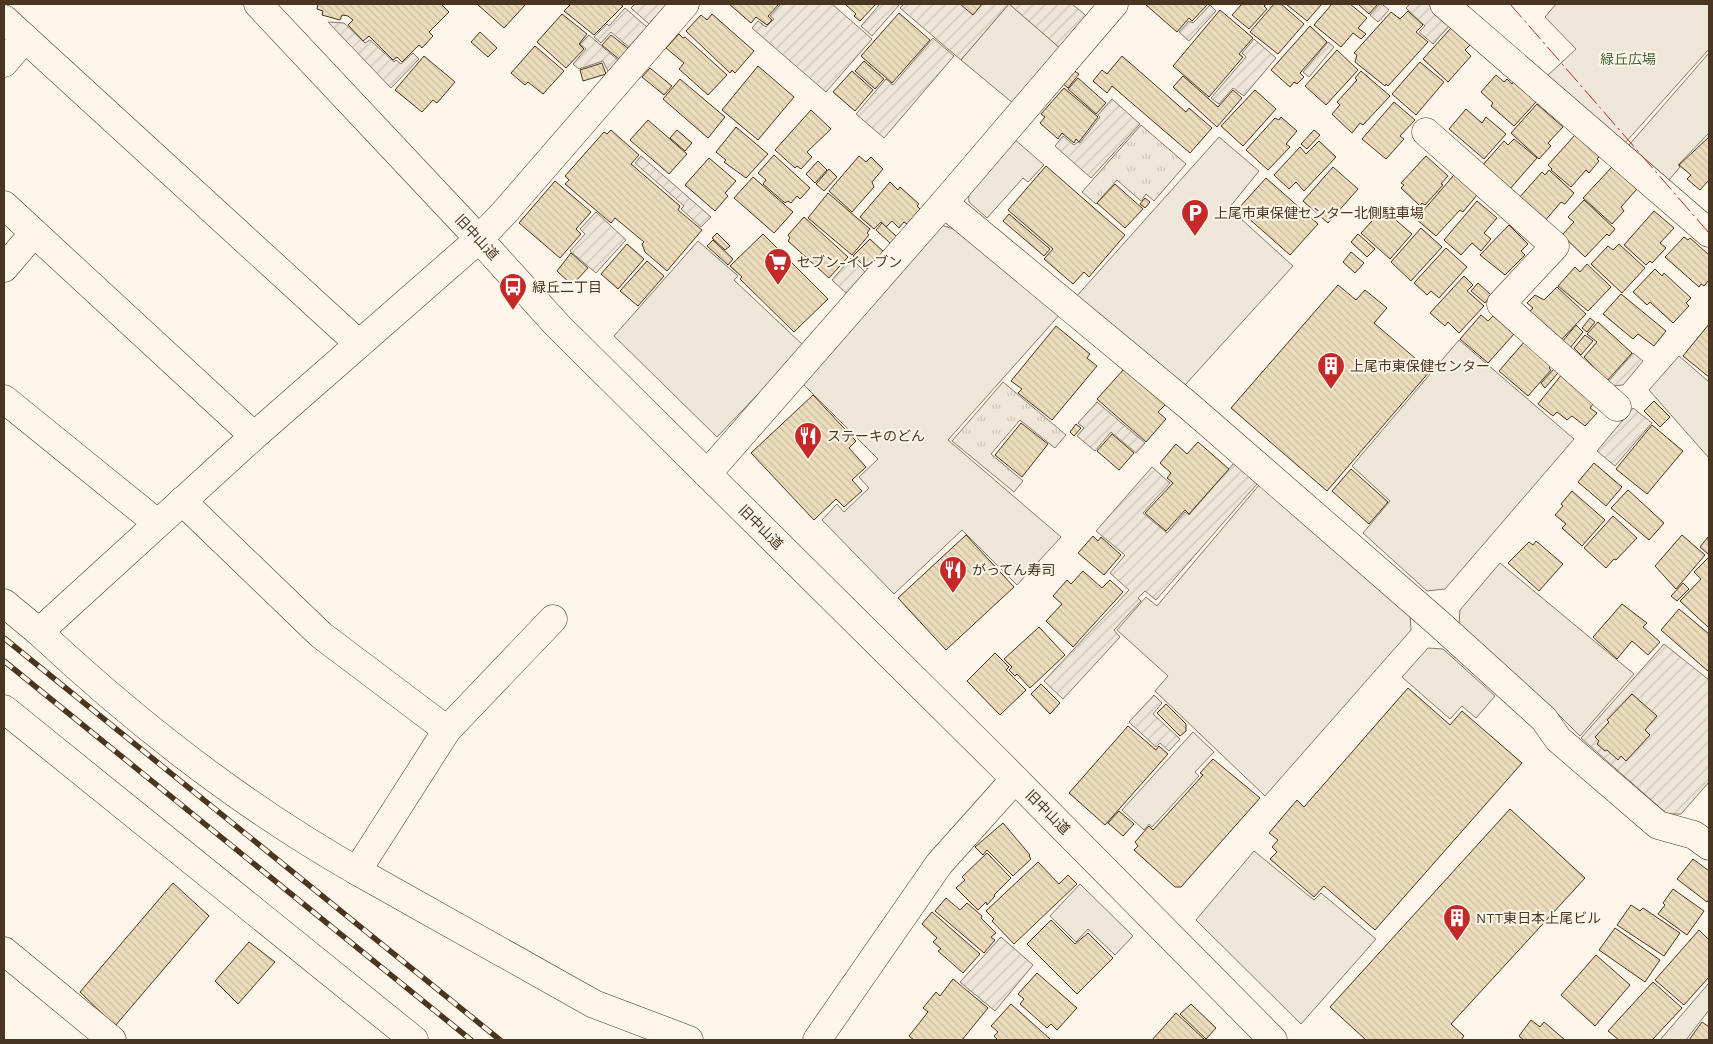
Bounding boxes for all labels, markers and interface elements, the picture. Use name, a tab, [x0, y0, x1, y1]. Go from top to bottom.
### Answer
park label: 緑丘広場	[1600, 51, 1656, 67]
parking icon: 上尾市東保健センター北側駐車場	[1180, 198, 1210, 237]
place label: 上尾市東保健センター北側駐車場	[1214, 205, 1424, 221]
street label: 旧中山道	[452, 211, 502, 263]
supermarket icon: セブン-イレブン	[763, 247, 793, 286]
place label: セブン-イレブン	[797, 254, 902, 270]
bus stop icon: 緑丘二丁目	[498, 272, 528, 311]
place label: 緑丘二丁目	[532, 279, 602, 295]
building icon: 上尾市東保健センター	[1316, 351, 1346, 390]
place label: 上尾市東保健センター	[1350, 358, 1490, 374]
restaurant icon: ステーキのどん	[793, 421, 823, 460]
place label: ステーキのどん	[827, 428, 925, 444]
street label: 旧中山道	[736, 502, 786, 552]
restaurant icon: がってん寿司	[938, 555, 968, 594]
place label: がってん寿司	[972, 562, 1055, 578]
street label: 旧中山道	[1023, 787, 1073, 837]
building icon: NTT東日本上尾ビル	[1442, 903, 1472, 942]
place label: NTT東日本上尾ビル	[1476, 910, 1601, 926]

